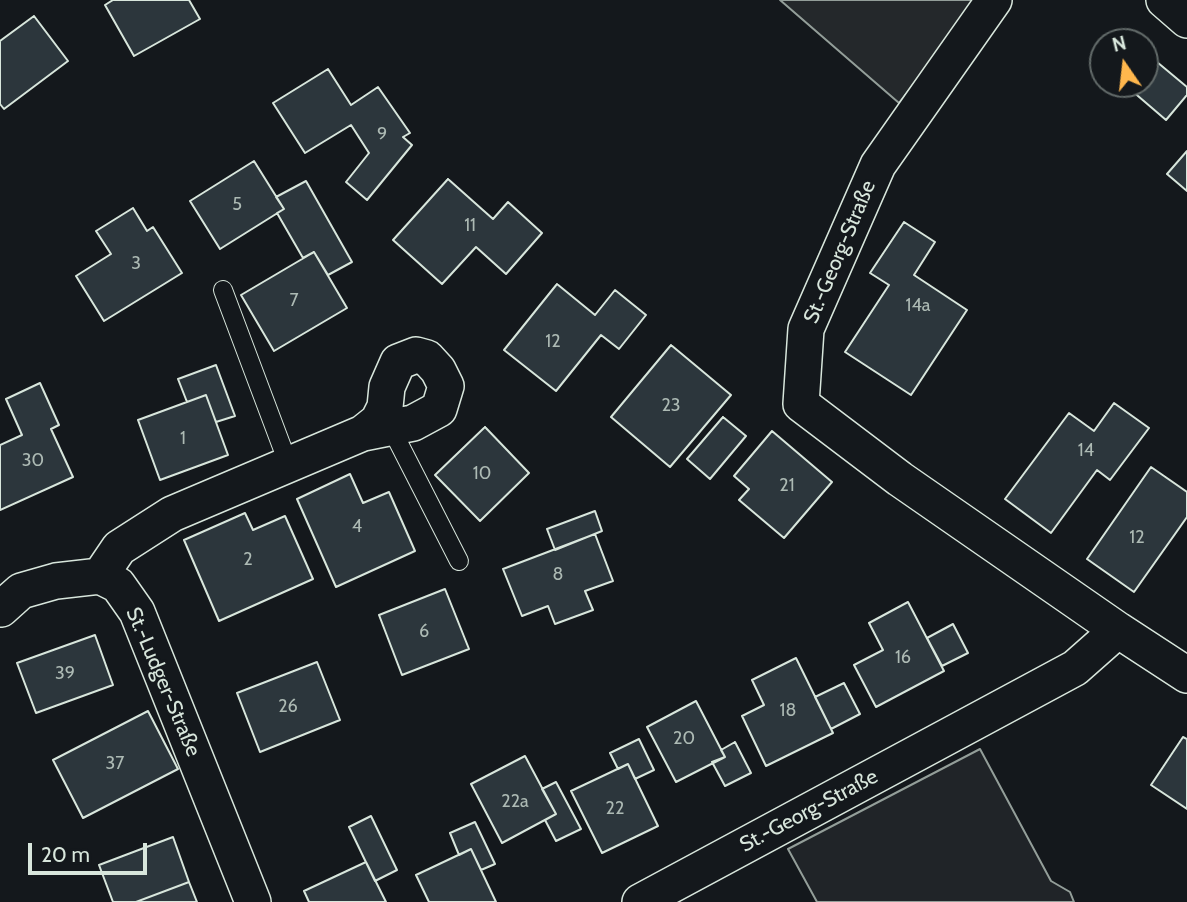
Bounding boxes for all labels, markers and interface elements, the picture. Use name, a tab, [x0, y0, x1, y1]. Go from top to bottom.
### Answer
north arrow	[1089, 28, 1159, 98]
text: N	[1110, 31, 1129, 57]
house number: 9	[377, 124, 387, 146]
street label: St.-Georg-Straße	[799, 177, 881, 327]
house number: 5	[232, 194, 242, 216]
house number: 11	[464, 215, 476, 237]
house number: 3	[131, 253, 141, 275]
house number: 7	[289, 290, 299, 312]
house number: 14a	[906, 295, 930, 317]
house number: 12	[545, 331, 561, 353]
house number: 23	[661, 395, 681, 417]
house number: 1	[180, 428, 186, 450]
house number: 14	[1078, 440, 1094, 462]
house number: 30	[22, 450, 44, 472]
house number: 10	[473, 463, 491, 485]
house number: 21	[779, 475, 795, 497]
house number: 4	[352, 516, 362, 538]
house number: 12	[1129, 527, 1145, 549]
house number: 2	[243, 549, 253, 571]
house number: 8	[553, 564, 563, 586]
street label: St.-Ludger-Straße	[120, 604, 206, 760]
house number: 6	[419, 621, 429, 643]
house number: 16	[895, 647, 911, 669]
house number: 39	[55, 663, 75, 685]
house number: 26	[278, 696, 298, 718]
house number: 18	[780, 700, 796, 722]
house number: 20	[673, 728, 695, 750]
house number: 37	[106, 753, 124, 775]
street label: St.-Georg-Straße	[736, 764, 882, 858]
house number: 22a	[501, 791, 529, 813]
house number: 22	[606, 798, 624, 820]
scale bar	[32, 828, 150, 872]
text: 20 m	[41, 842, 90, 867]

